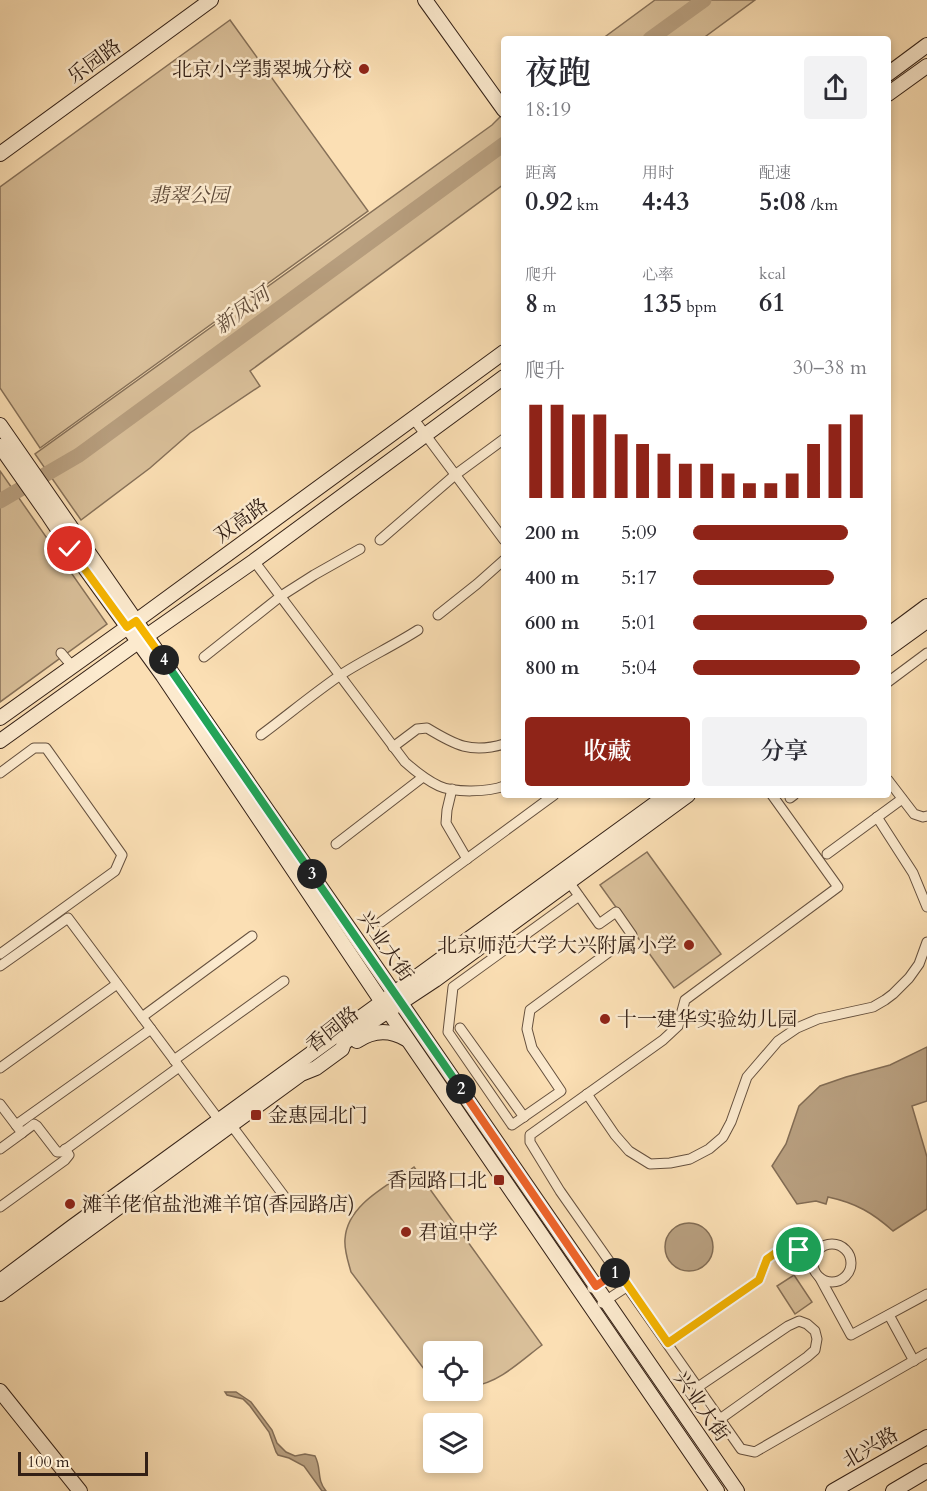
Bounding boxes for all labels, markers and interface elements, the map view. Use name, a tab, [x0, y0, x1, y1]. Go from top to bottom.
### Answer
street label: 乐园路	[62, 33, 126, 90]
text: 夜跑	[525, 51, 591, 96]
place label: 北京小学翡翠城分校	[172, 56, 352, 83]
button: share	[804, 56, 867, 119]
marker: 北京小学翡翠城分校	[357, 62, 371, 76]
text: 18:19	[525, 96, 571, 123]
text: 距离	[525, 162, 557, 184]
text: 用时	[642, 162, 674, 184]
text: 配速	[759, 162, 791, 184]
park label: 翡翠公园	[149, 182, 232, 209]
text: 0.92	[525, 184, 573, 219]
text: 4:43	[642, 184, 690, 219]
text: 5:08	[759, 184, 807, 219]
text: km	[573, 194, 599, 216]
text: /km	[807, 194, 838, 216]
text: kcal	[759, 263, 786, 285]
text: 爬升	[525, 264, 557, 286]
text: 心率	[642, 264, 674, 286]
water label: 新凤河	[208, 278, 280, 341]
text: 61	[759, 285, 786, 320]
text: 8	[525, 286, 538, 321]
text: 135	[642, 286, 682, 321]
text: m	[538, 296, 556, 318]
text: bpm	[682, 296, 717, 318]
text: 30–38 m	[793, 354, 867, 381]
text: 爬升	[525, 357, 565, 384]
street label: 双高路	[209, 492, 273, 549]
text: 200 m	[525, 519, 580, 546]
text: 5:09	[621, 519, 657, 546]
pin	[44, 523, 95, 574]
icon: check	[53, 532, 86, 565]
text: 400 m	[525, 564, 580, 591]
text: 5:17	[621, 564, 657, 591]
text: 600 m	[525, 609, 580, 636]
text: 5:01	[621, 609, 657, 636]
pin: 4	[149, 645, 179, 675]
text: 4	[160, 649, 168, 671]
text: 800 m	[525, 654, 580, 681]
text: 5:04	[621, 654, 657, 681]
button: 收藏	[525, 717, 690, 786]
button: 分享	[702, 717, 867, 786]
pin: 3	[297, 859, 327, 889]
text: 3	[308, 863, 316, 885]
street label: 兴业大街	[352, 906, 420, 987]
place label: 北京师范大学大兴附属小学	[437, 932, 677, 959]
marker: 北京师范大学大兴附属小学	[682, 938, 696, 952]
street label: 香园路	[300, 1000, 364, 1059]
place label: 十一建华实验幼儿园	[617, 1006, 797, 1033]
marker: 十一建华实验幼儿园	[598, 1012, 612, 1026]
pin: 2	[446, 1074, 476, 1104]
text: 2	[457, 1078, 465, 1100]
place label: 金惠园北门	[268, 1102, 368, 1129]
marker: 金惠园北门	[249, 1108, 263, 1122]
place label: 香园路口北	[387, 1167, 487, 1194]
marker: 香园路口北	[492, 1173, 506, 1187]
place label: 滩羊佬倌盐池滩羊馆(香园路店)	[82, 1191, 355, 1218]
marker: 滩羊佬倌盐池滩羊馆(香园路店)	[63, 1197, 77, 1211]
place label: 君谊中学	[418, 1219, 498, 1246]
pin	[773, 1224, 824, 1275]
marker: 君谊中学	[399, 1225, 413, 1239]
icon: arrive	[782, 1233, 815, 1266]
pin: 1	[600, 1258, 630, 1288]
text: 1	[611, 1262, 619, 1284]
map controls	[423, 1341, 483, 1473]
button: locate	[423, 1341, 483, 1401]
street label: 兴业大街	[668, 1366, 736, 1447]
button: layers	[423, 1413, 483, 1473]
street label: 北兴路	[838, 1421, 903, 1474]
scale bar	[18, 1449, 148, 1476]
text: 100 m	[27, 1451, 69, 1473]

